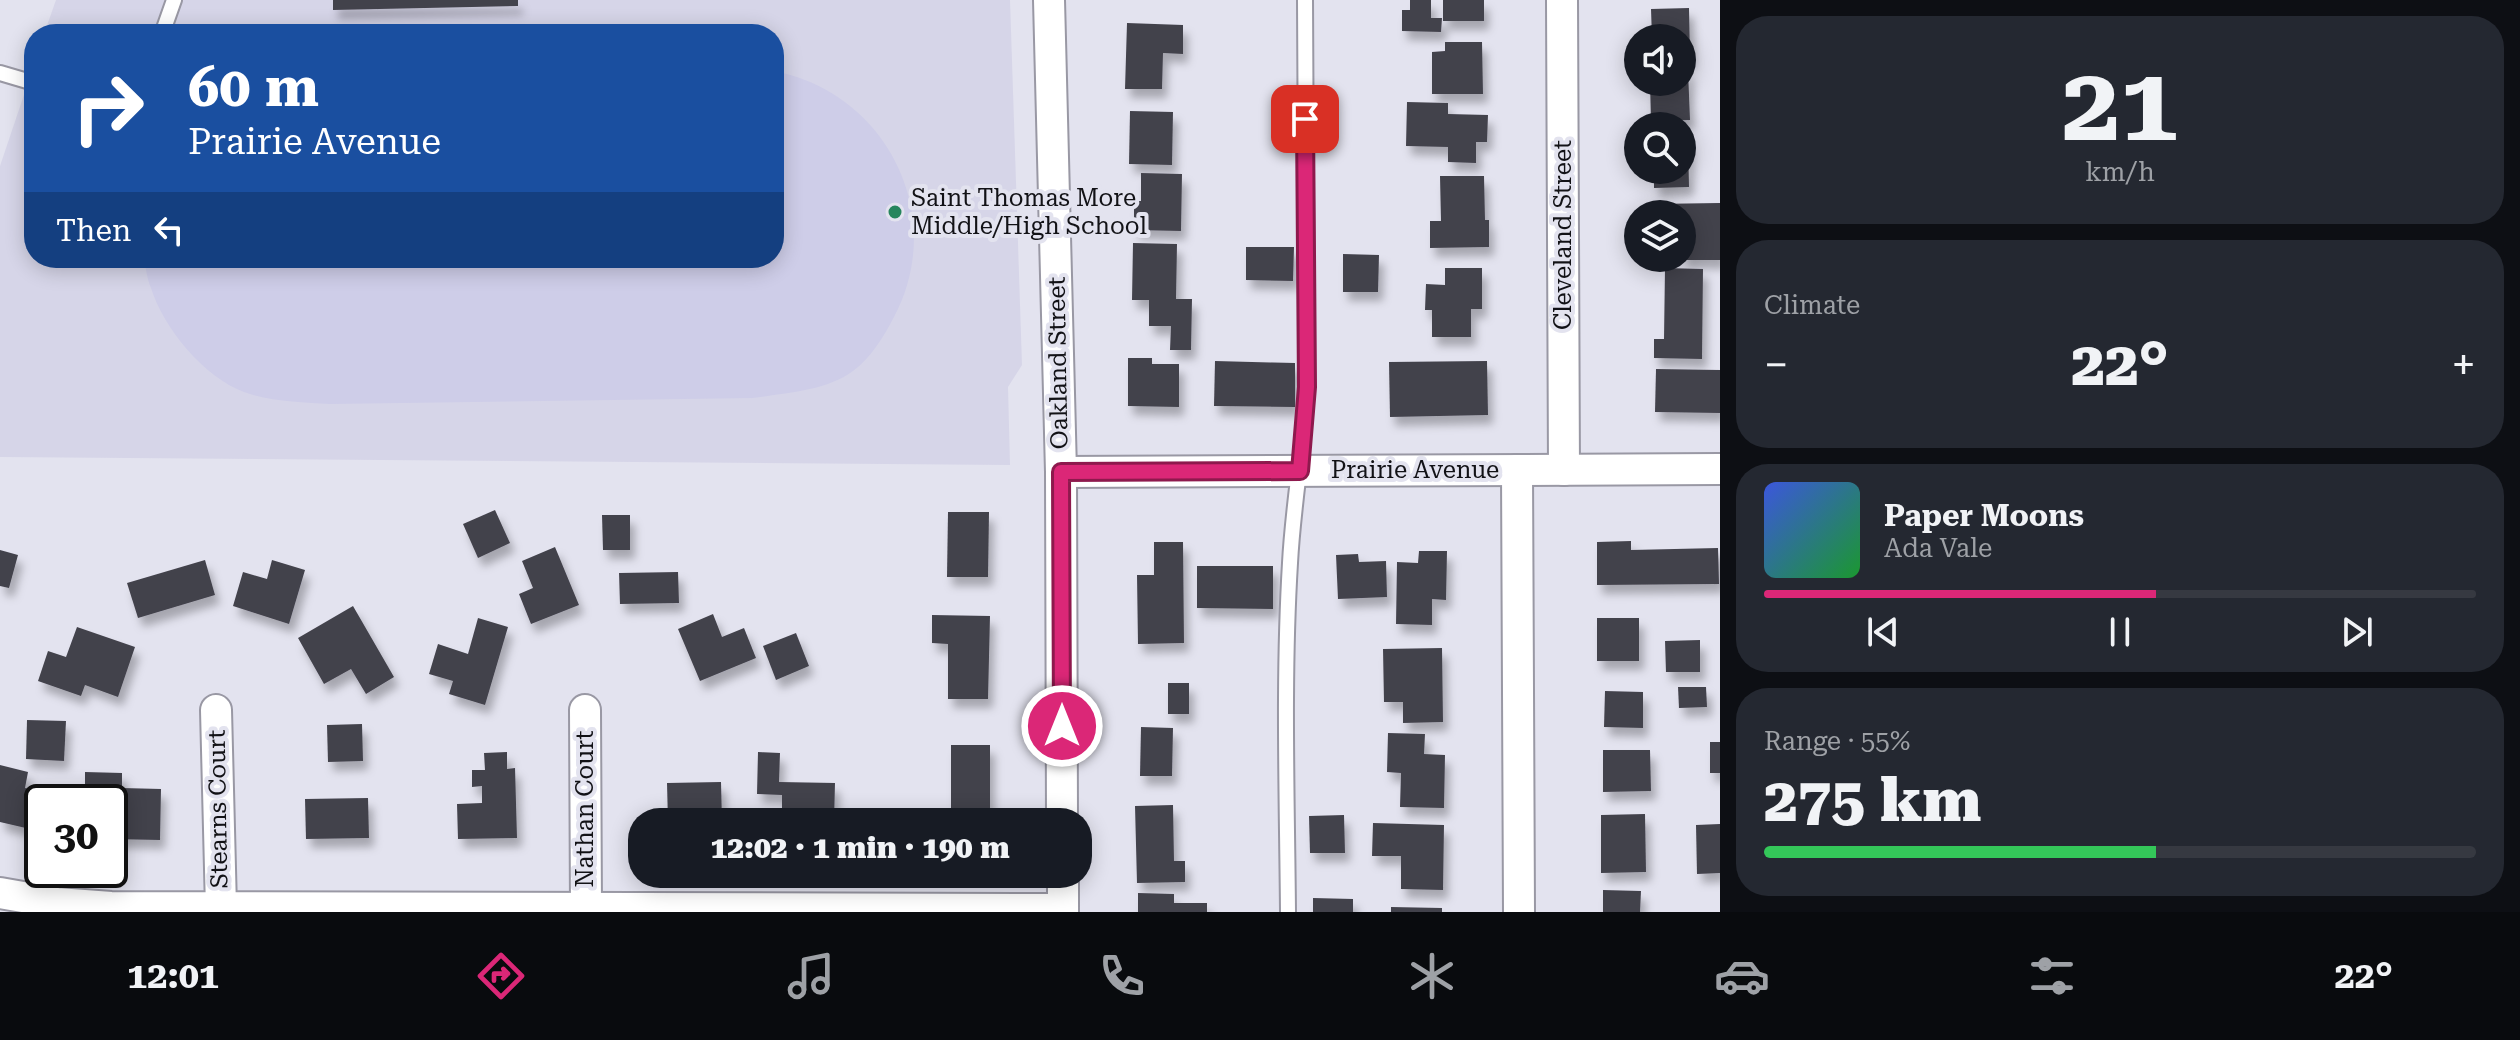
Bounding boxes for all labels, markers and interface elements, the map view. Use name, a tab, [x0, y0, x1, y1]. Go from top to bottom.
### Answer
map controls	[1624, 24, 1696, 272]
button: sound	[1624, 24, 1696, 96]
text: 21	[2062, 44, 2178, 165]
text: 60 m	[188, 54, 319, 120]
icon: right	[56, 56, 160, 160]
pin	[1271, 85, 1339, 153]
icon: arrive	[1283, 97, 1327, 141]
button: search	[1624, 112, 1696, 184]
text: Prairie Avenue	[188, 121, 441, 163]
street label: Cleveland Street	[1549, 140, 1577, 330]
text: km/h	[2085, 157, 2155, 187]
place label: Saint Thomas More Middle/High School	[911, 184, 1147, 240]
button: layers	[1624, 200, 1696, 272]
marker: Saint Thomas More Middle/High School	[886, 203, 904, 221]
icon: left	[147, 208, 191, 252]
text: Then	[56, 213, 131, 248]
street label: Oakland Street	[1042, 276, 1074, 450]
text: Climate	[1764, 290, 1860, 320]
text: 22°	[2071, 329, 2169, 400]
text: −	[1764, 339, 1789, 391]
text: +	[2451, 339, 2476, 391]
street label: Prairie Avenue	[1331, 456, 1499, 484]
text: Paper Moons	[1884, 498, 2084, 533]
text: Ada Vale	[1884, 533, 1992, 563]
icon: previous	[1861, 610, 1905, 654]
icon: pause	[2098, 610, 2142, 654]
icon: next	[2335, 610, 2379, 654]
position arrow	[1020, 684, 1104, 768]
text: Range · 55%	[1764, 726, 1910, 756]
street label: Stearns Court	[203, 729, 233, 889]
street label: Nathan Court	[571, 731, 599, 887]
text: 275 km	[1764, 765, 1981, 836]
speed limit sign: 30	[24, 784, 128, 888]
text: 12:02 · 1 min · 190 m	[710, 830, 1010, 865]
icon: directions	[473, 948, 529, 1004]
icon: music	[783, 948, 839, 1004]
icon: phone	[1094, 948, 1150, 1004]
icon: climate	[1404, 948, 1460, 1004]
icon: car	[1714, 948, 1770, 1004]
icon: filters	[2024, 948, 2080, 1004]
text: 12:01	[127, 955, 219, 997]
text: 22°	[2335, 955, 2393, 997]

